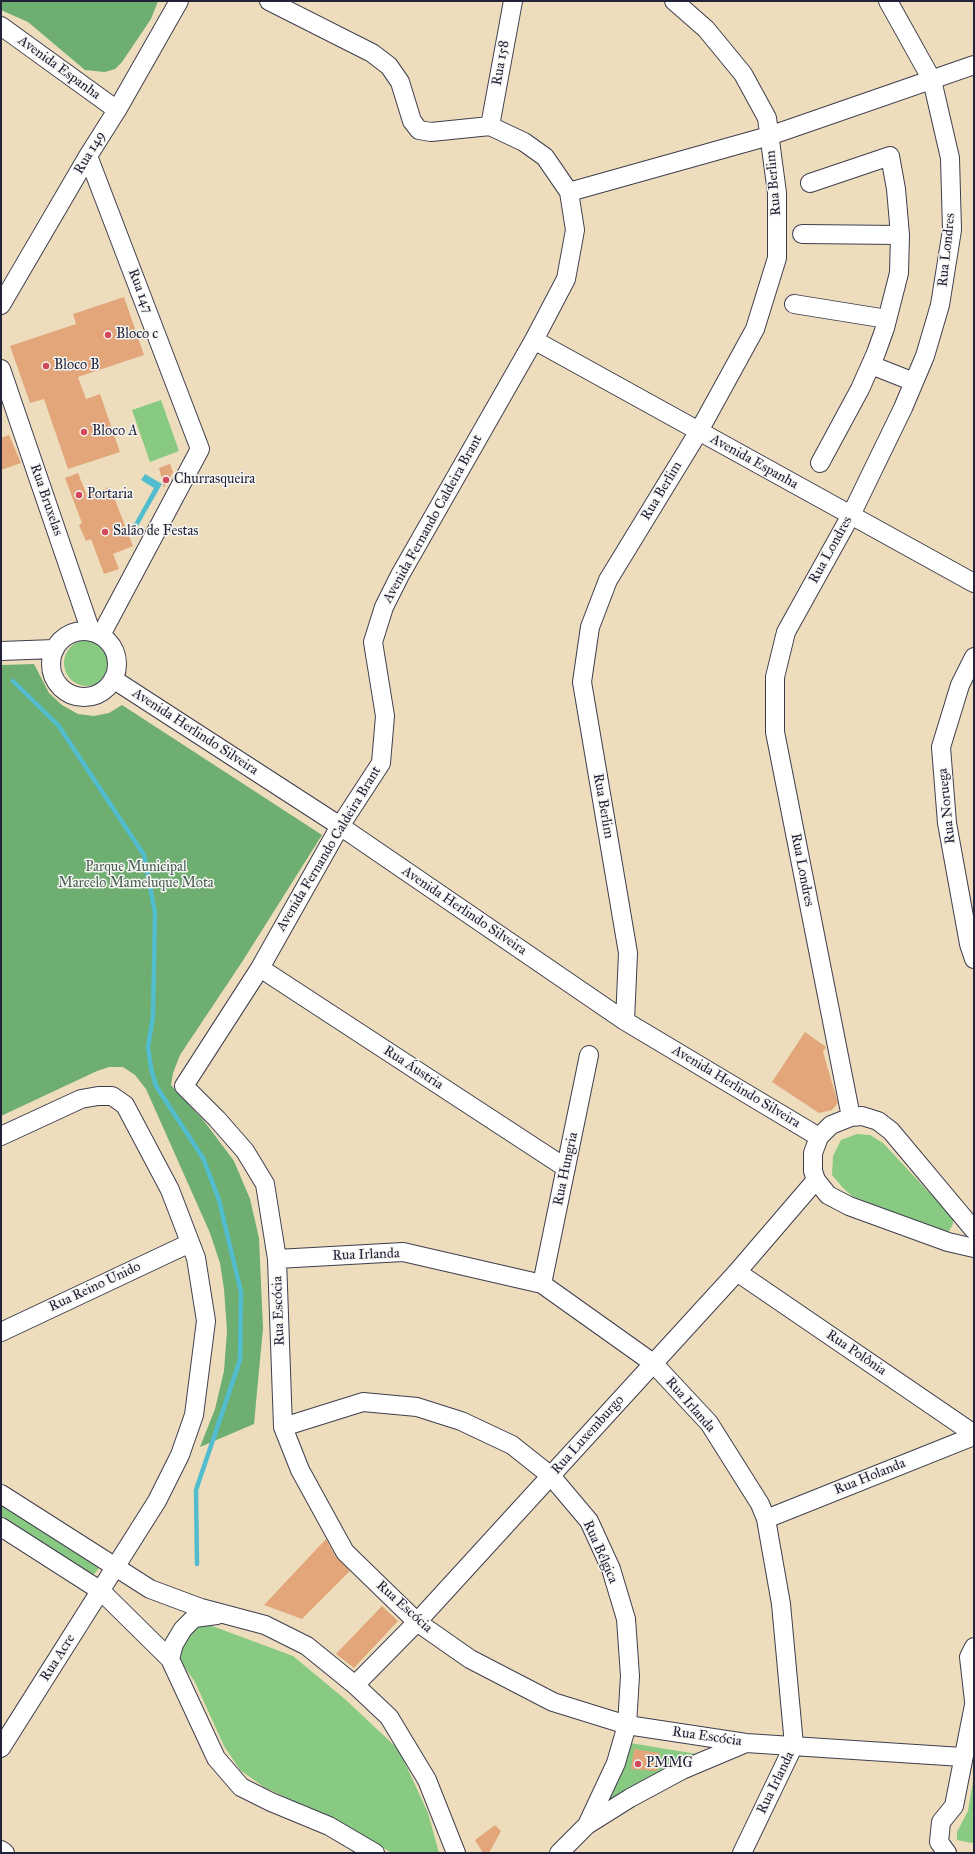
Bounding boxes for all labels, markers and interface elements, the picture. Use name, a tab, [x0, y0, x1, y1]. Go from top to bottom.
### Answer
street label: Avenida Espanha	[14, 32, 104, 104]
street label: Rua 158	[489, 39, 513, 87]
street label: Rua 149	[71, 129, 109, 177]
street label: Rua Berlim	[763, 150, 785, 216]
street label: Rua Londres	[935, 212, 959, 288]
street label: Rua 147	[124, 266, 156, 316]
place label: Bloco c	[116, 327, 158, 343]
marker: Bloco c	[103, 330, 113, 340]
place label: Bloco B	[54, 358, 99, 374]
marker: Bloco B	[41, 361, 51, 371]
place label: Bloco A	[92, 424, 138, 440]
marker: Bloco A	[79, 427, 89, 437]
street label: Avenida Espanha	[707, 431, 801, 493]
street label: Avenida Fernando Caldeira Brant	[380, 432, 486, 606]
street label: Rua Berlim	[638, 458, 686, 524]
street label: Rua Bruxelas	[26, 462, 66, 538]
place label: Churrasqueira	[174, 472, 255, 488]
marker: Churrasqueira	[161, 475, 171, 485]
place label: Portaria	[87, 487, 133, 503]
marker: Portaria	[74, 490, 84, 500]
street label: Rua Londres	[806, 513, 856, 587]
place label: Salão de Festas	[113, 524, 198, 540]
marker: Salão de Festas	[100, 527, 110, 537]
street label: Avenida Herlindo Silveira	[129, 685, 261, 779]
street label: Avenida Fernando Caldeira Brant	[273, 763, 385, 935]
street label: Rua Noruega	[935, 767, 959, 845]
street label: Rua Berlim	[589, 772, 617, 840]
street label: Rua Londres	[787, 832, 817, 908]
park label: Parque Municipal Marcelo Mameluque Mota	[58, 860, 214, 892]
street label: Avenida Herlindo Silveira	[398, 863, 530, 959]
street label: Rua Áustria	[380, 1042, 446, 1094]
street label: Avenida Herlindo Silveira	[669, 1042, 803, 1132]
street label: Rua Hungria	[550, 1131, 582, 1207]
street label: Rua Irlanda	[332, 1245, 400, 1265]
street label: Rua Reino Unido	[46, 1258, 144, 1316]
street label: Rua Escócia	[269, 1276, 289, 1346]
street label: Rua Polônia	[823, 1327, 889, 1379]
street label: Rua Irlanda	[662, 1374, 718, 1436]
street label: Rua Luxemburgo	[548, 1392, 628, 1478]
street label: Rua Holanda	[832, 1455, 908, 1499]
street label: Rua Bélgica	[579, 1518, 621, 1586]
street label: Rua Escócia	[372, 1577, 436, 1637]
street label: Rua Acre	[37, 1631, 79, 1685]
street label: Rua Escócia	[671, 1724, 743, 1750]
street label: Rua Irlanda	[754, 1749, 798, 1817]
place label: PMMG	[646, 1756, 693, 1772]
marker: PMMG	[633, 1759, 643, 1769]

